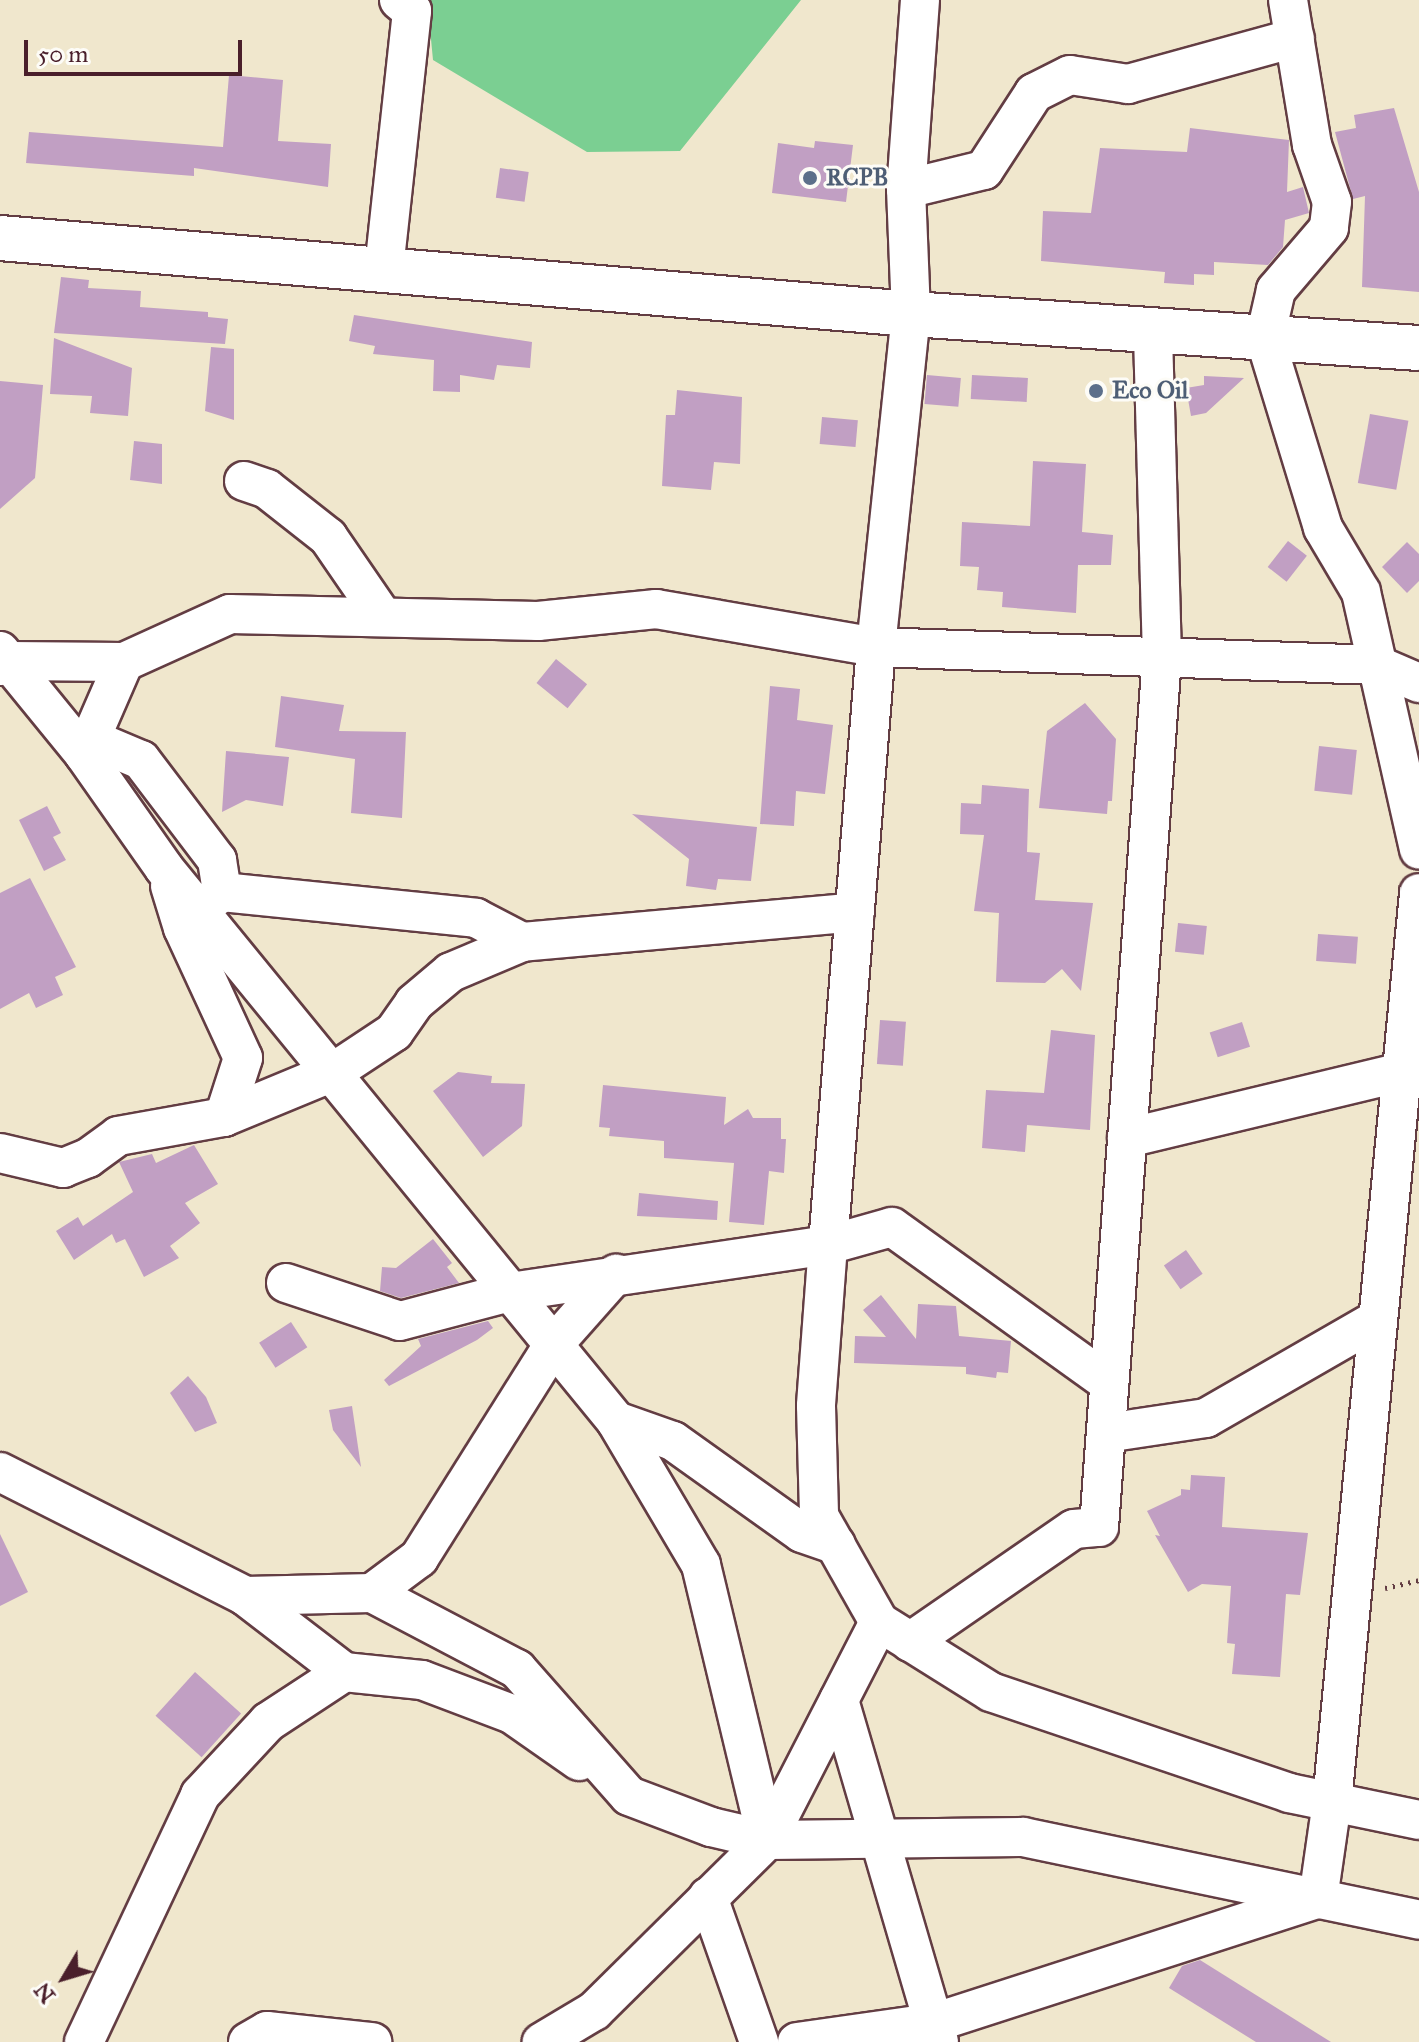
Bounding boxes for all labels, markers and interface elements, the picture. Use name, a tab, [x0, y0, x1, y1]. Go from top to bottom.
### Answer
scale bar	[28, 24, 246, 74]
text: 50 m	[38, 39, 88, 69]
place label: RCPB	[826, 164, 888, 192]
marker: RCPB	[801, 169, 819, 187]
place label: Eco Oil	[1112, 377, 1188, 405]
marker: Eco Oil	[1087, 382, 1105, 400]
north arrow	[24, 1938, 104, 2018]
text: N	[28, 1977, 61, 2009]

